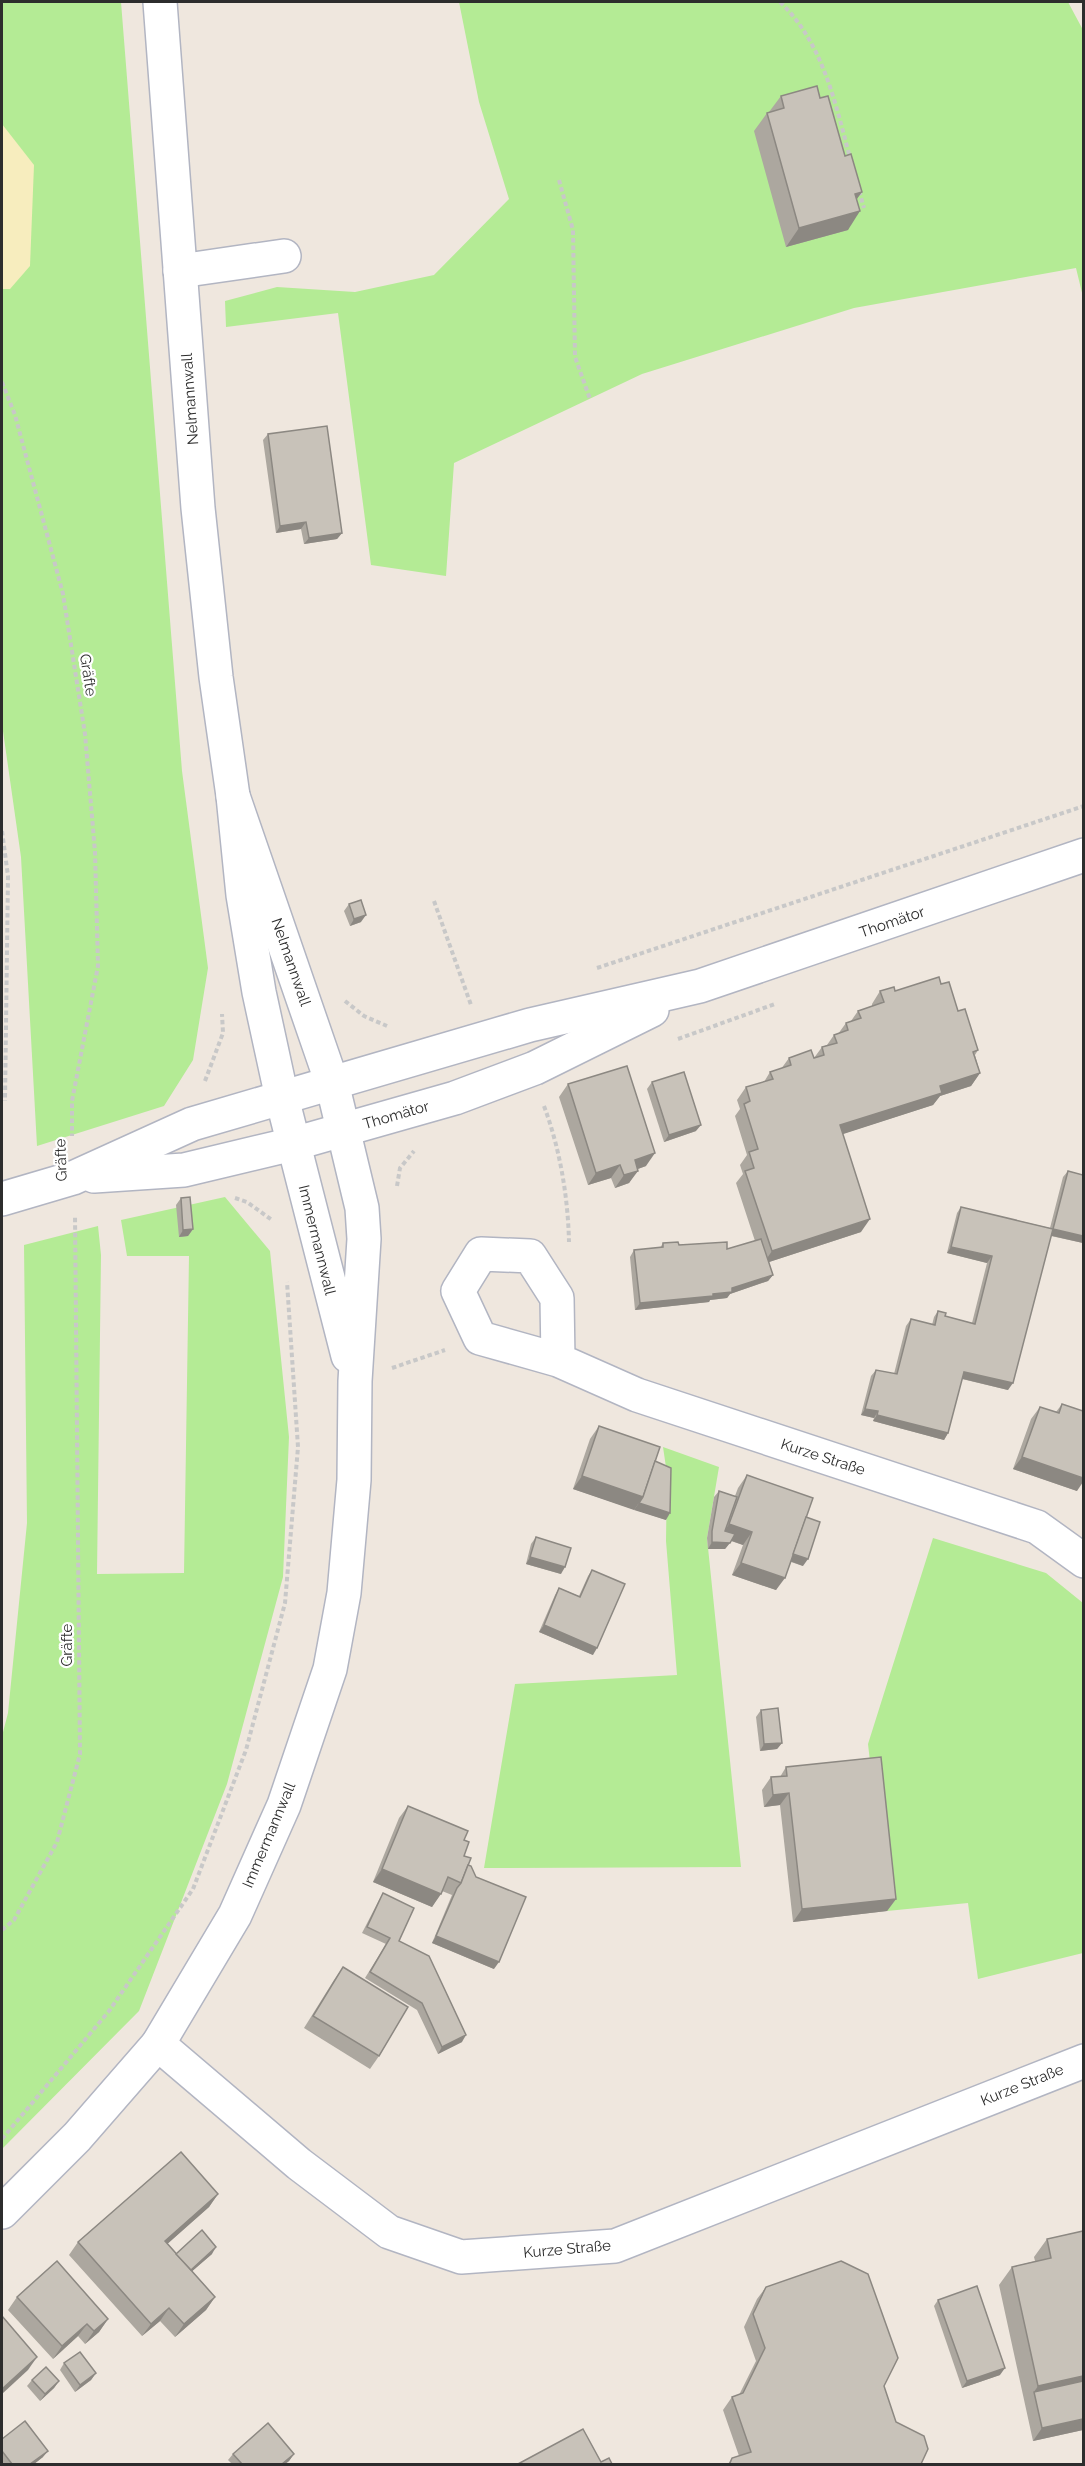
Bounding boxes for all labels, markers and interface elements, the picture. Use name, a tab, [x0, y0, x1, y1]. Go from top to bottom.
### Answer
street label: Nelmannwall	[178, 352, 202, 446]
street label: Gräfte	[76, 652, 100, 698]
street label: Thomätor	[857, 902, 928, 942]
street label: Nelmannwall	[268, 916, 315, 1009]
street label: Thomätor	[361, 1097, 432, 1133]
street label: Gräfte	[51, 1138, 71, 1182]
street label: Immermannwall	[295, 1183, 340, 1298]
street label: Kurze Straße	[778, 1435, 868, 1479]
street label: Gräfte	[58, 1623, 76, 1666]
street label: Immermannwall	[239, 1779, 300, 1891]
street label: Kurze Straße	[978, 2060, 1066, 2110]
street label: Kurze Straße	[522, 2236, 612, 2262]

